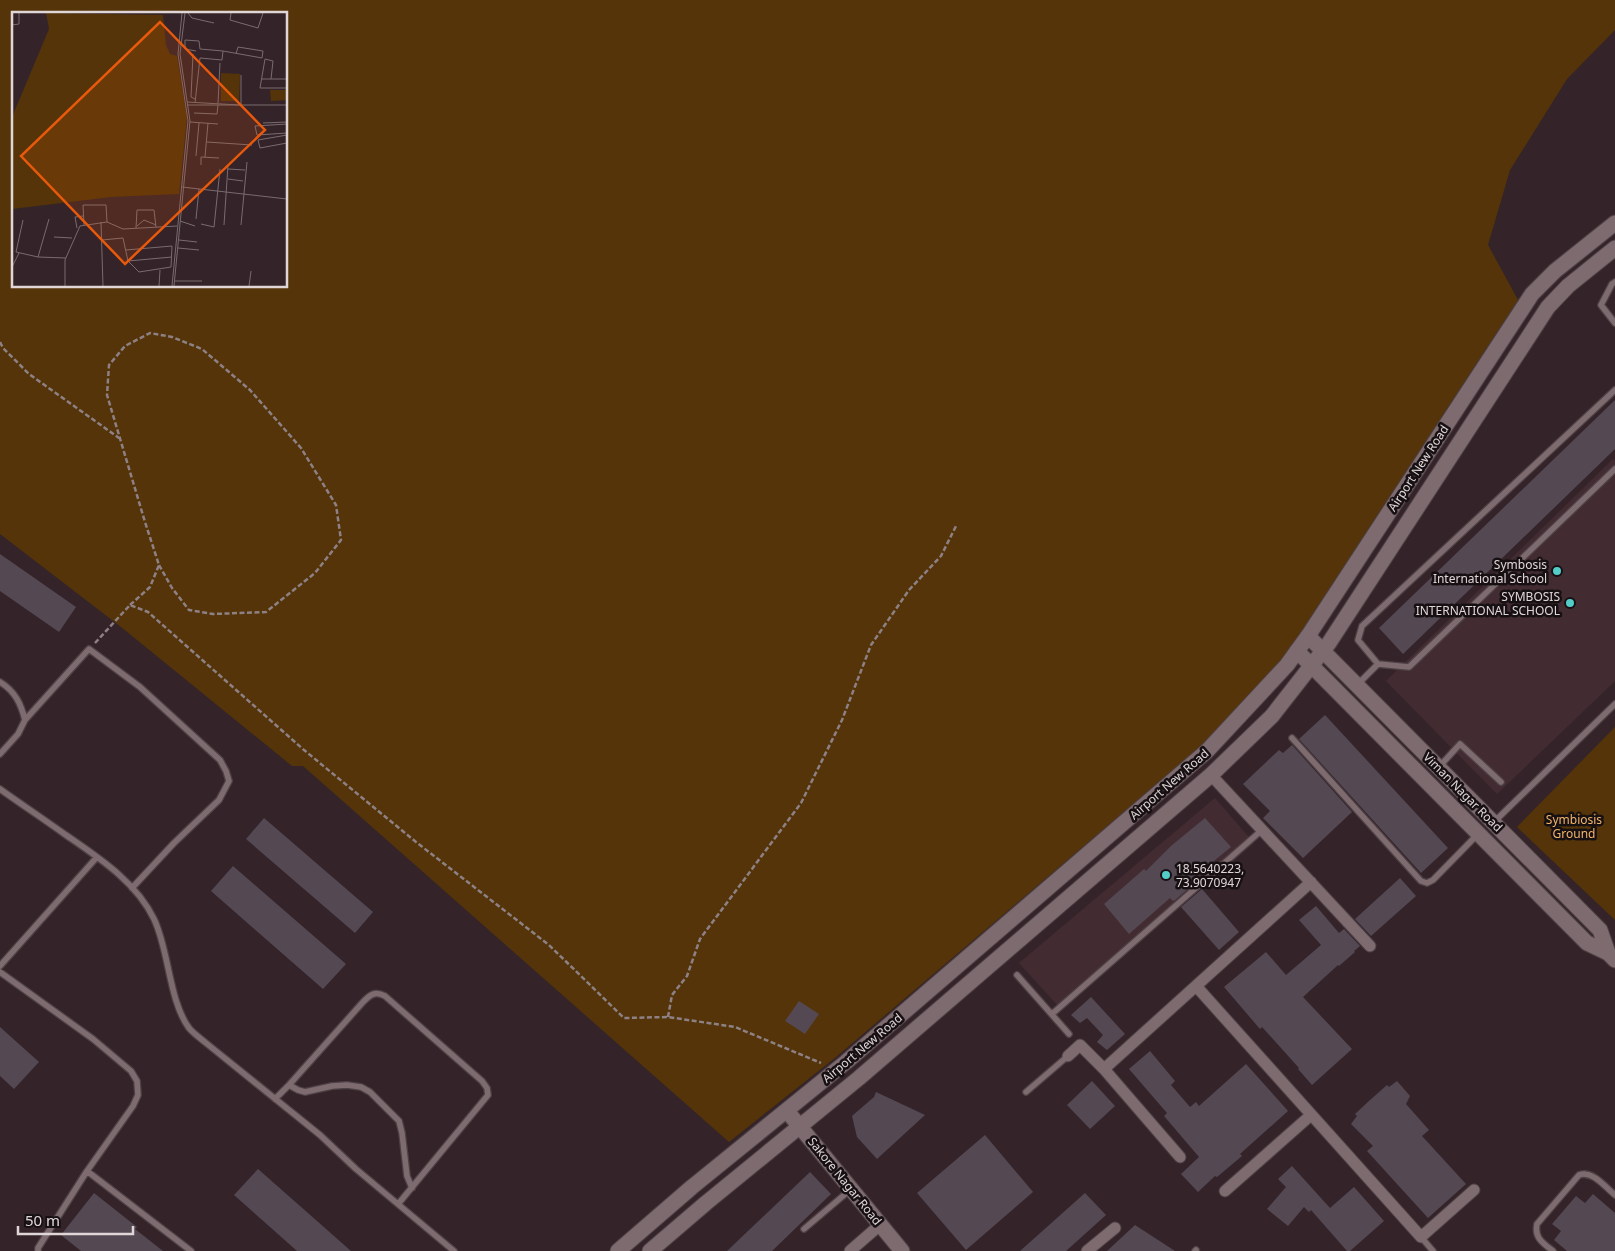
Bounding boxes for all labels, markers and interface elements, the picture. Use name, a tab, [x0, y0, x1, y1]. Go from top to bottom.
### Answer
inset map	[12, 12, 288, 288]
street label: Airport New Road	[1384, 422, 1452, 514]
place label: Symbosis International School	[1433, 556, 1547, 587]
marker: Symbosis International School	[1551, 565, 1563, 577]
place label: SYMBOSIS INTERNATIONAL SCHOOL	[1416, 588, 1560, 619]
marker: SYMBOSIS INTERNATIONAL SCHOOL	[1564, 597, 1576, 609]
street label: Airport New Road	[1126, 745, 1212, 823]
street label: Viman Nagar Road	[1420, 749, 1506, 835]
park label: Symbiosis Ground	[1546, 811, 1602, 842]
place label: 18.5640223, 73.9070947	[1176, 860, 1244, 891]
marker: 18.5640223, 73.9070947	[1160, 869, 1172, 881]
street label: Airport New Road	[818, 1009, 906, 1087]
street label: Sakore Nagar Road	[804, 1133, 886, 1229]
scale bar	[18, 1204, 132, 1236]
text: 50 m	[25, 1210, 60, 1230]

